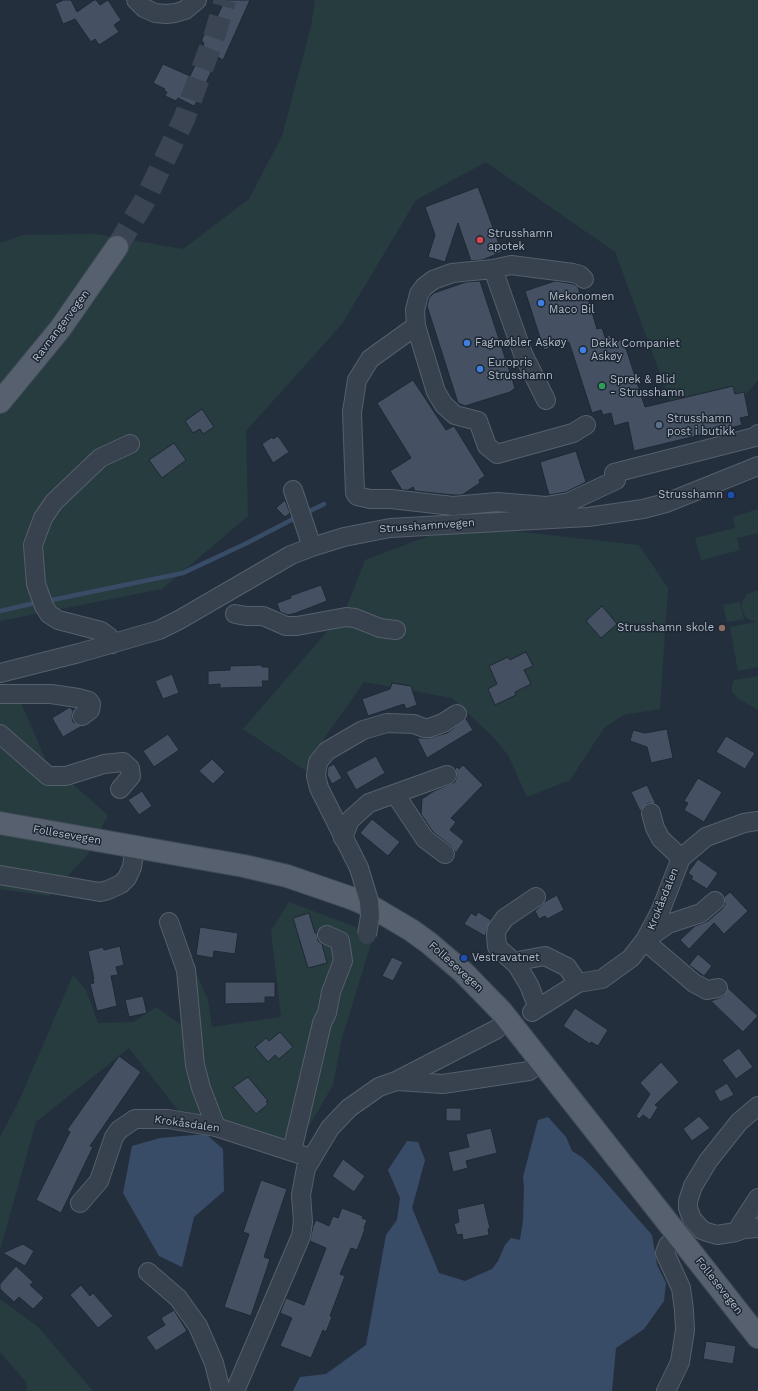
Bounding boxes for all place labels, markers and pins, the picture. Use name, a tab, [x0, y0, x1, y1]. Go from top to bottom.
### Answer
place label: Strusshamn apotek	[488, 227, 553, 253]
marker: Strusshamn apotek	[475, 235, 485, 245]
place label: Mekonomen Maco Bil	[549, 290, 614, 316]
marker: Mekonomen Maco Bil	[536, 298, 546, 308]
place label: Fagmøbler Askøy	[475, 336, 566, 350]
place label: Dekk Companiet Askøy	[591, 337, 680, 363]
marker: Fagmøbler Askøy	[462, 338, 472, 348]
marker: Dekk Companiet Askøy	[578, 345, 588, 355]
place label: Europris Strusshamn	[488, 356, 553, 382]
marker: Europris Strusshamn	[475, 364, 485, 374]
place label: Sprek & Blid - Strusshamn	[610, 373, 684, 399]
marker: Sprek & Blid - Strusshamn	[597, 381, 607, 391]
place label: Strusshamn post i butikk	[667, 412, 735, 438]
marker: Strusshamn post i butikk	[654, 420, 664, 430]
place label: Strusshamn	[658, 488, 723, 502]
marker: Strusshamn	[726, 490, 736, 500]
place label: Strusshamn skole	[617, 621, 714, 635]
marker: Strusshamn skole	[717, 623, 727, 633]
place label: Vestravatnet	[472, 951, 540, 965]
marker: Vestravatnet	[459, 953, 469, 963]

